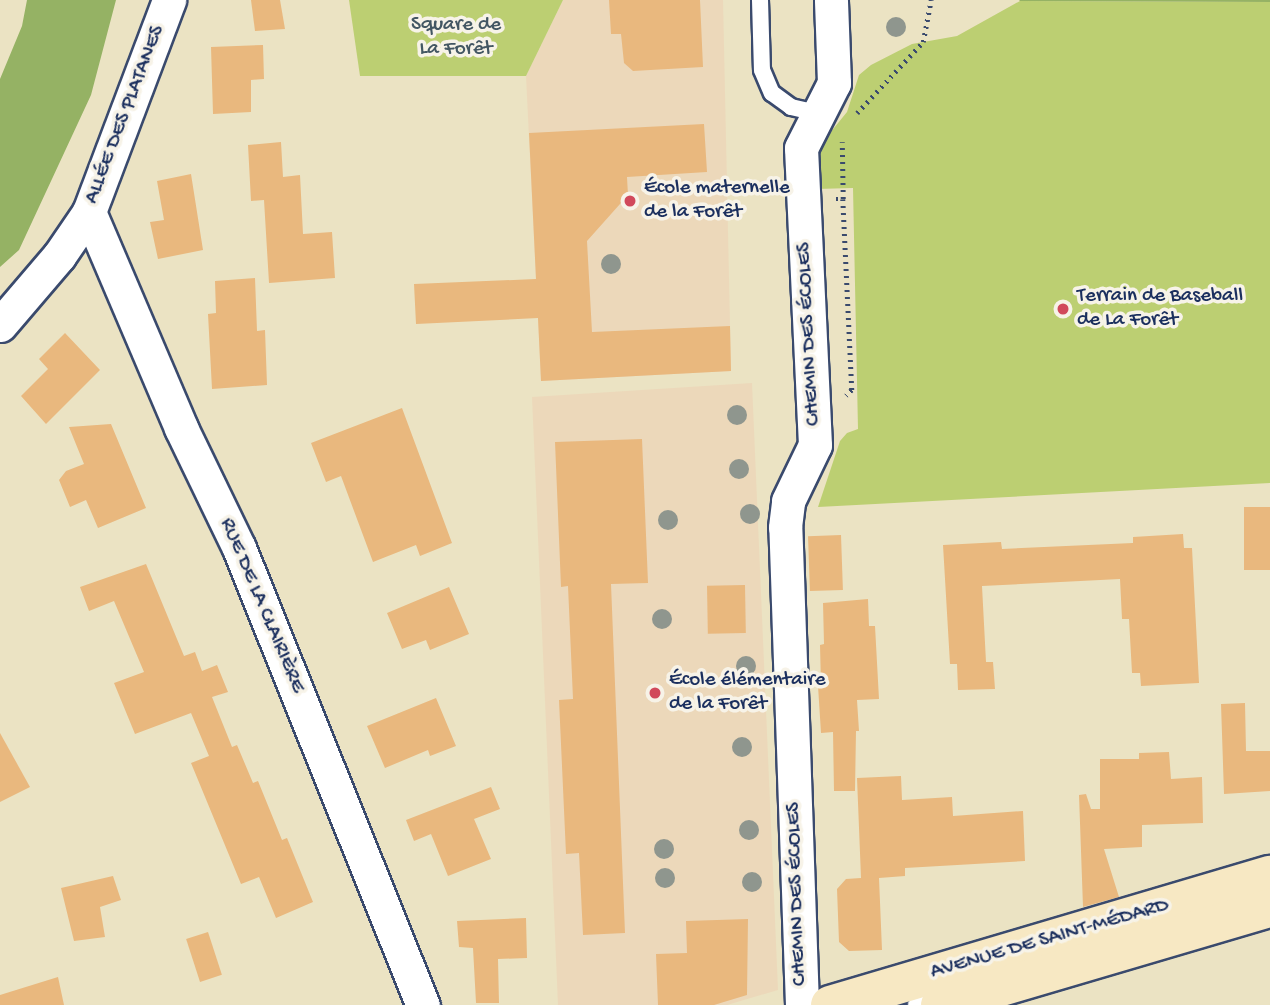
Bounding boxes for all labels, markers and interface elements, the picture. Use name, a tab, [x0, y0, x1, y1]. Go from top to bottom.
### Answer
park label: Square de La Forêt	[411, 13, 501, 63]
street label: ALLÉE DES PLATANES	[80, 22, 172, 208]
place label: École maternelle de la Forêt	[644, 176, 790, 226]
marker: École maternelle de la Forêt	[622, 193, 638, 209]
street label: CHEMIN DES ÉCOLES	[793, 242, 827, 426]
place label: Terrain de Baseball de La Forêt	[1077, 284, 1243, 334]
marker: Terrain de Baseball de La Forêt	[1055, 301, 1071, 317]
street label: RUE DE LA CLAIRIÈRE	[213, 515, 309, 697]
place label: École élémentaire de la Forêt	[669, 668, 826, 718]
marker: École élémentaire de la Forêt	[647, 685, 663, 701]
street label: CHEMIN DES ÉCOLES	[782, 802, 814, 986]
street label: AVENUE DE SAINT-MÉDARD	[928, 894, 1172, 986]

